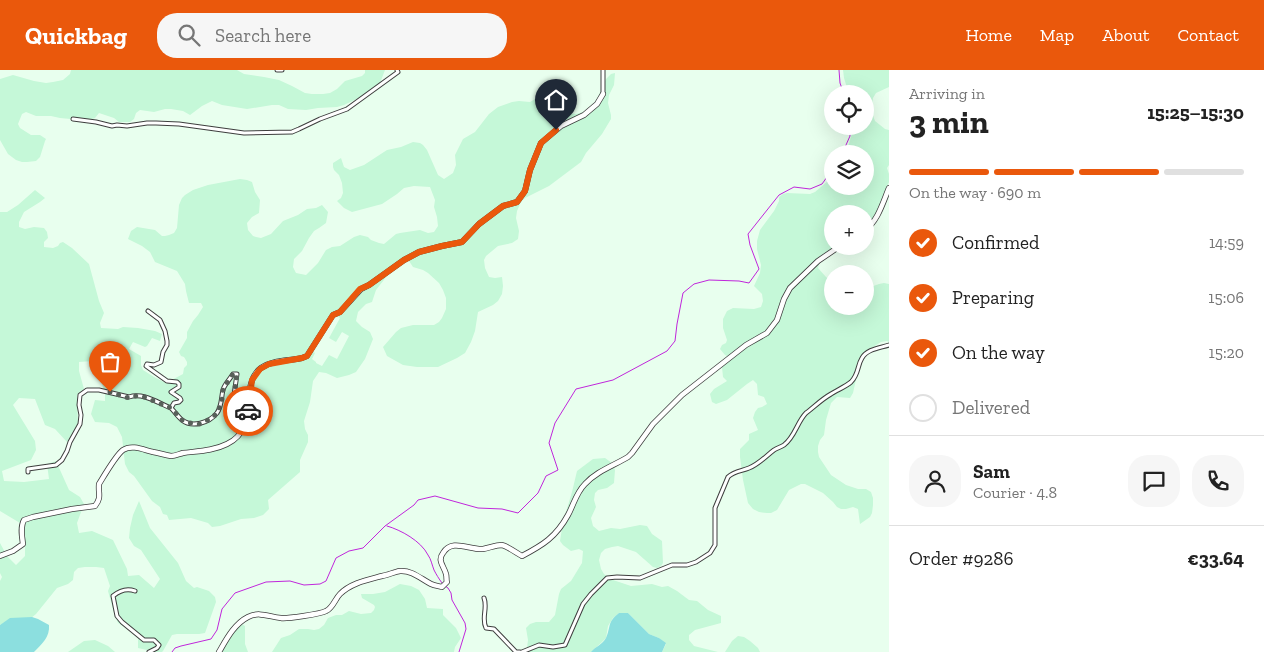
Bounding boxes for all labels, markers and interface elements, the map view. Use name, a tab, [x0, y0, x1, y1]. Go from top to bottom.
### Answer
search box	[157, 13, 507, 58]
text: Quickbag	[25, 21, 127, 50]
icon: search	[175, 21, 203, 49]
text: Search here	[215, 24, 311, 47]
text: Home	[965, 24, 1012, 46]
text: Map	[1040, 24, 1074, 46]
text: About	[1102, 24, 1149, 46]
text: Contact	[1177, 24, 1239, 46]
pin	[535, 79, 577, 130]
text: Arriving in	[909, 84, 985, 103]
map controls	[824, 85, 874, 315]
button: locate	[824, 85, 874, 135]
icon: home	[542, 86, 570, 114]
text: 15:25–15:30	[1147, 101, 1244, 124]
text: 3 min	[909, 103, 989, 141]
button: layers	[824, 145, 874, 195]
text: On the way · 690 m	[909, 183, 1041, 202]
button: +	[824, 205, 874, 255]
icon: check	[909, 229, 937, 257]
text: Confirmed	[952, 231, 1039, 254]
text: 14:59	[1209, 233, 1244, 252]
button: −	[824, 265, 874, 315]
icon: check	[909, 284, 937, 312]
text: Preparing	[952, 286, 1034, 309]
text: 15:06	[1208, 288, 1244, 307]
icon: check	[909, 339, 937, 367]
pin	[89, 341, 131, 392]
text: On the way	[952, 341, 1045, 364]
text: 15:20	[1209, 343, 1244, 362]
icon: bag	[96, 348, 124, 376]
courier	[223, 386, 273, 436]
text: Delivered	[952, 396, 1030, 419]
icon: car	[234, 397, 262, 425]
button: person	[909, 455, 961, 507]
button: chat	[1128, 455, 1180, 507]
button: phone	[1192, 455, 1244, 507]
text: Sam	[973, 460, 1010, 483]
text: Courier · 4.8	[973, 483, 1057, 502]
text: Order #9286	[909, 547, 1014, 570]
text: €33.64	[1187, 547, 1244, 570]

